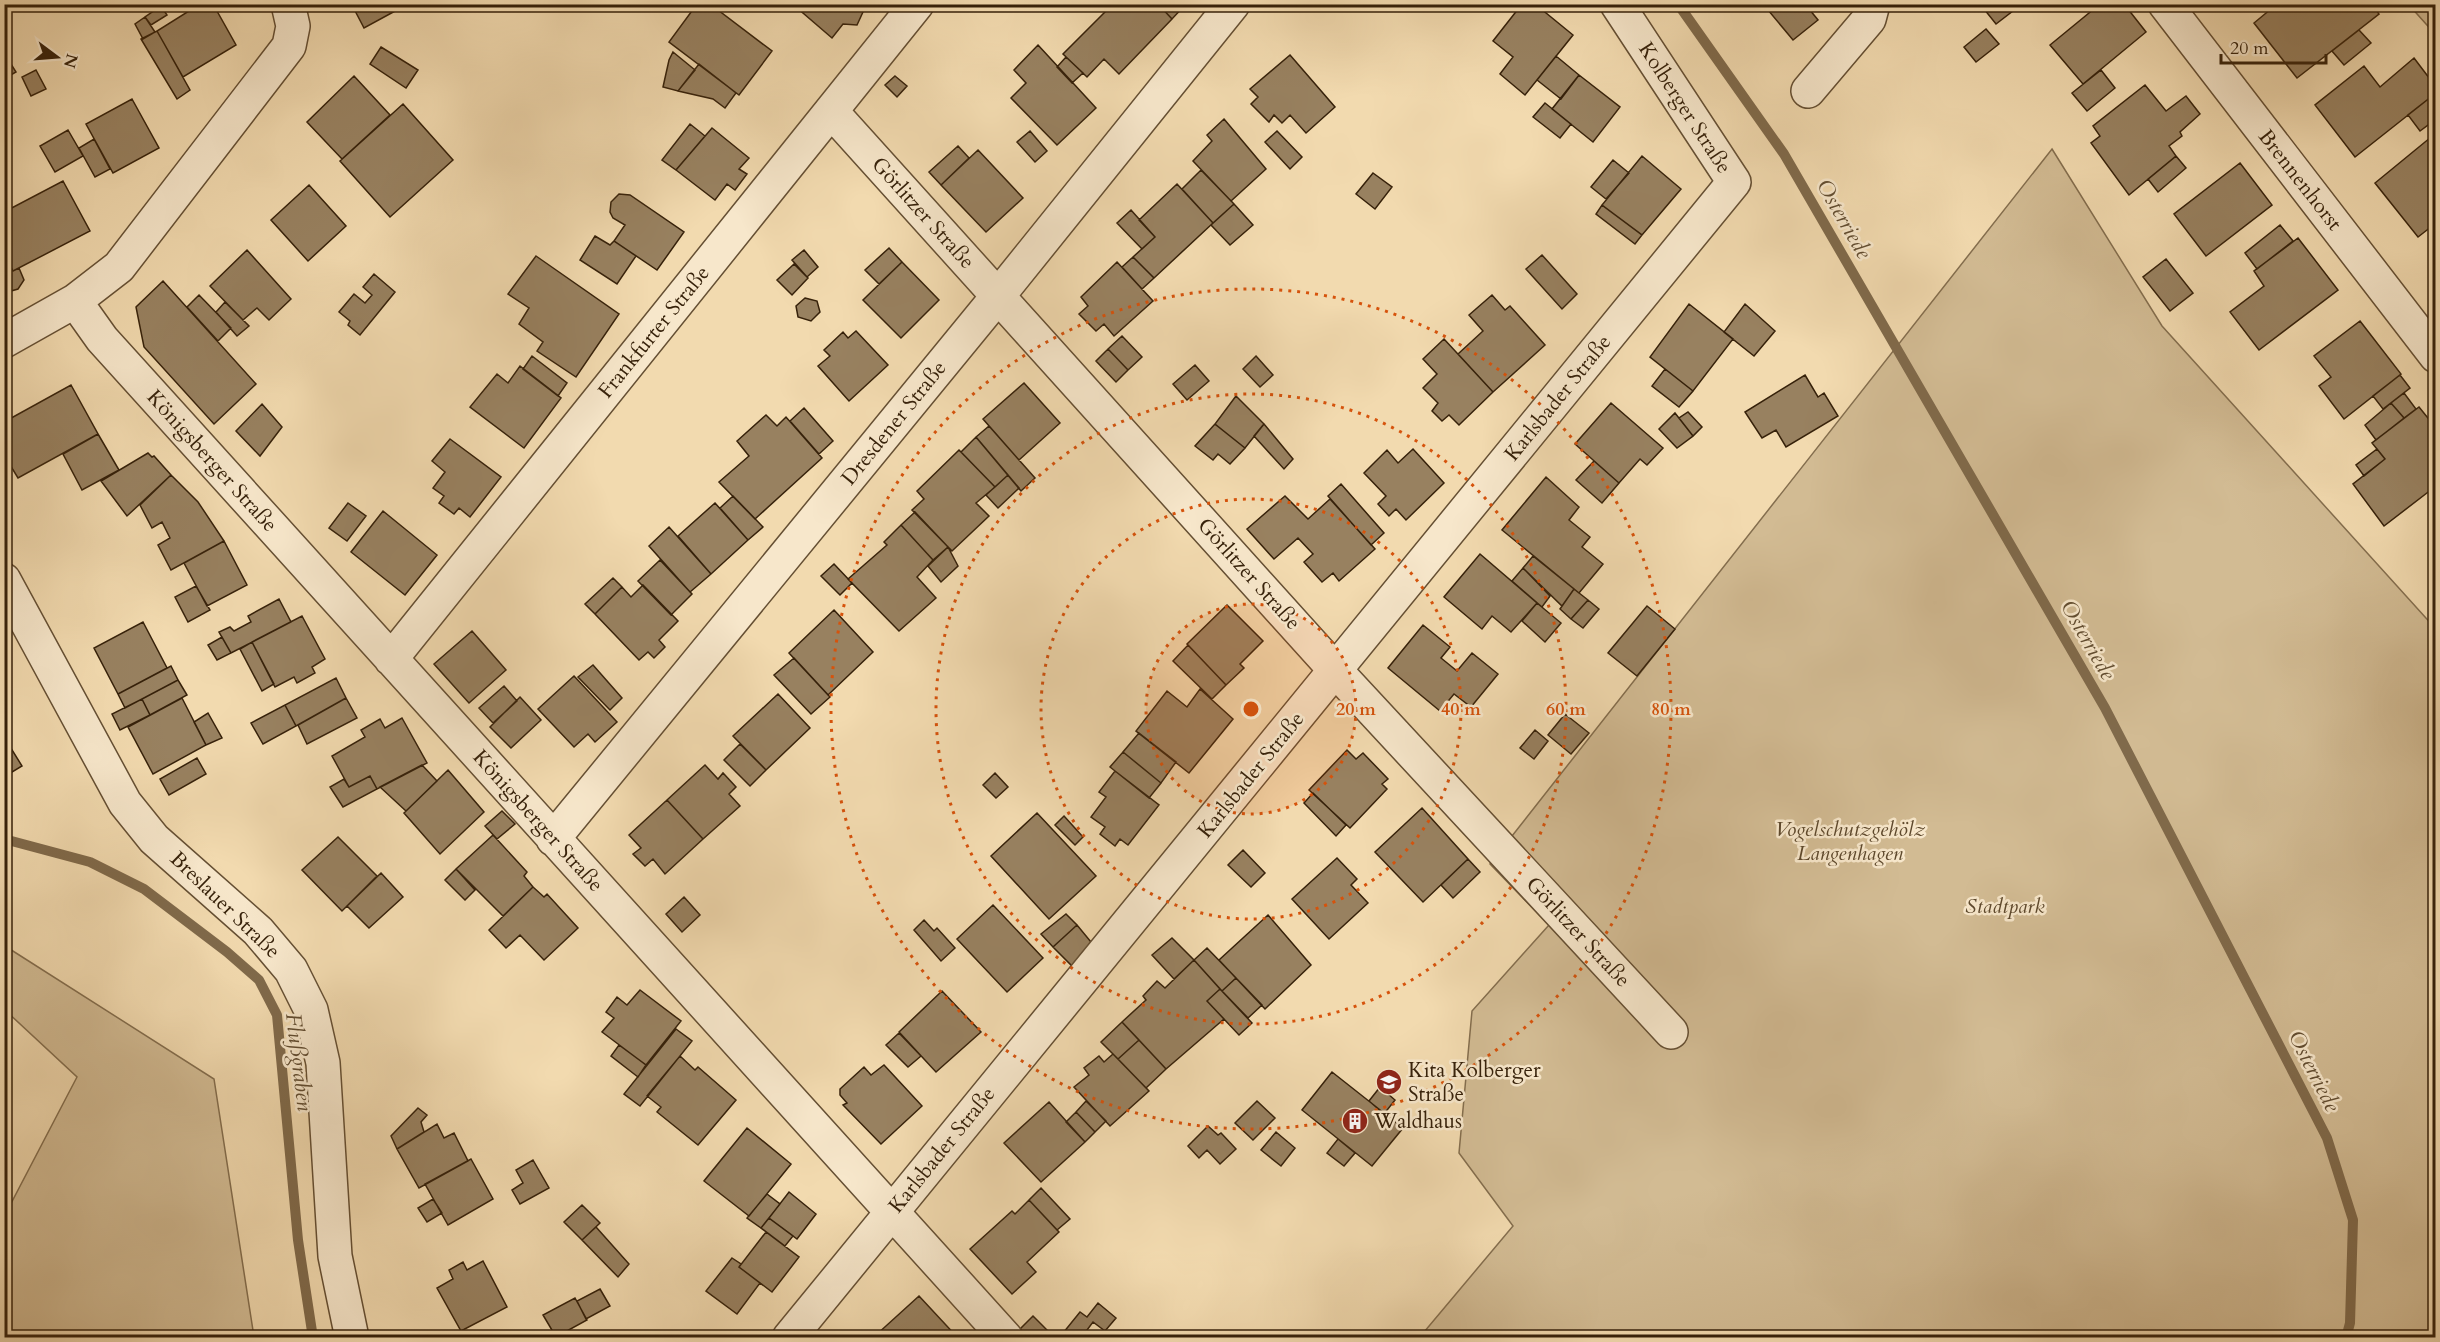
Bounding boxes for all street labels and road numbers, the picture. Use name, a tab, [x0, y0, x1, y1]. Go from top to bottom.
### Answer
street label: Kolberger Straße	[1632, 37, 1738, 179]
street label: Brennenhorst	[2251, 123, 2349, 237]
street label: Görlitzer Straße	[865, 151, 981, 275]
street label: Frankfurter Straße	[591, 260, 717, 404]
street label: Karlsbader Straße	[1498, 329, 1618, 467]
street label: Dresdener Straße	[835, 355, 953, 491]
street label: Königsberger Straße	[140, 383, 284, 539]
street label: Görlitzer Straße	[1191, 512, 1307, 636]
street label: Karlsbader Straße	[1191, 706, 1311, 844]
street label: Königsberger Straße	[466, 743, 610, 899]
street label: Breslauer Straße	[163, 845, 287, 965]
street label: Görlitzer Straße	[1519, 870, 1637, 994]
street label: Karlsbader Straße	[882, 1081, 1002, 1219]

